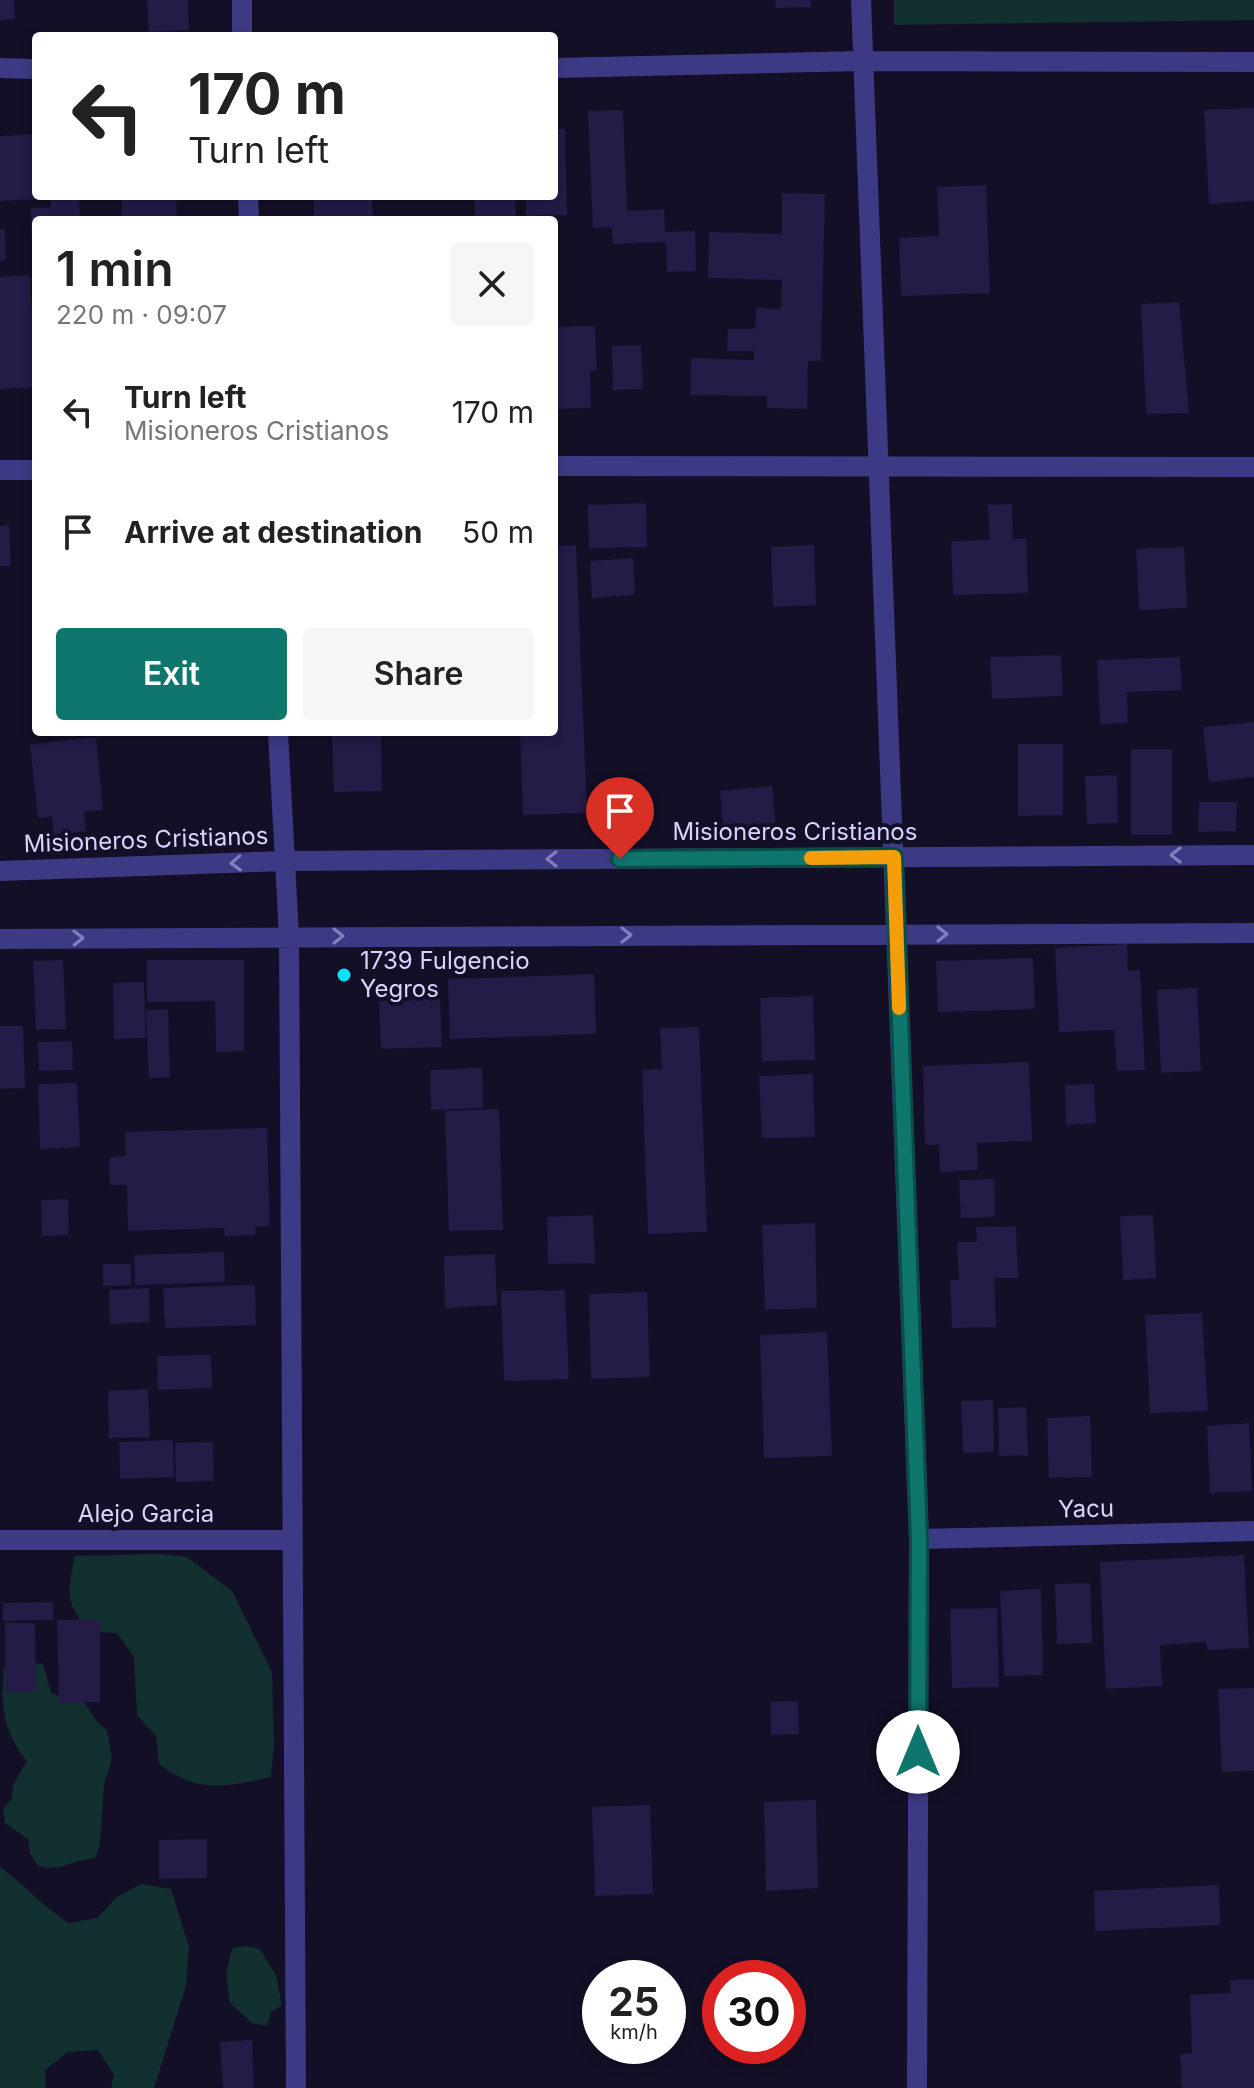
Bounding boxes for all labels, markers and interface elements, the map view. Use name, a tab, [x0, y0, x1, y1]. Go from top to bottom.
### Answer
text: 170 m	[188, 60, 346, 128]
icon: left	[56, 64, 160, 168]
text: Turn left	[188, 128, 329, 172]
text: 1 min	[56, 239, 174, 298]
button: close	[450, 242, 534, 326]
text: 220 m · 09:07	[56, 299, 227, 330]
text: Turn left	[124, 379, 246, 415]
icon: left	[56, 390, 100, 434]
text: 170 m	[452, 394, 534, 430]
text: Misioneros Cristianos	[124, 415, 389, 446]
icon: arrive	[56, 510, 100, 554]
text: Arrive at destination	[124, 514, 422, 550]
text: 50 m	[462, 514, 534, 550]
button: Exit	[56, 628, 287, 720]
button: Share	[303, 628, 534, 720]
pin	[586, 777, 654, 859]
icon: arrive	[598, 789, 642, 833]
street label: Misioneros Cristianos	[673, 817, 917, 846]
street label: Misioneros Cristianos	[23, 821, 269, 858]
one-way arrow	[1169, 846, 1182, 864]
one-way arrow	[545, 850, 558, 868]
one-way arrow	[229, 854, 242, 871]
one-way arrow	[620, 926, 633, 944]
one-way arrow	[936, 926, 949, 943]
one-way arrow	[332, 927, 345, 945]
one-way arrow	[72, 929, 85, 947]
place label: 1739 Fulgencio Yegros	[360, 946, 530, 1003]
marker: 1739 Fulgencio Yegros	[335, 966, 353, 984]
street label: Yacu	[1058, 1494, 1114, 1523]
street label: Alejo Garcia	[78, 1499, 214, 1528]
position arrow	[876, 1710, 960, 1794]
speed limit sign: 30	[702, 1960, 806, 2064]
text: 25	[609, 1977, 659, 2026]
text: km/h	[610, 2020, 658, 2044]

